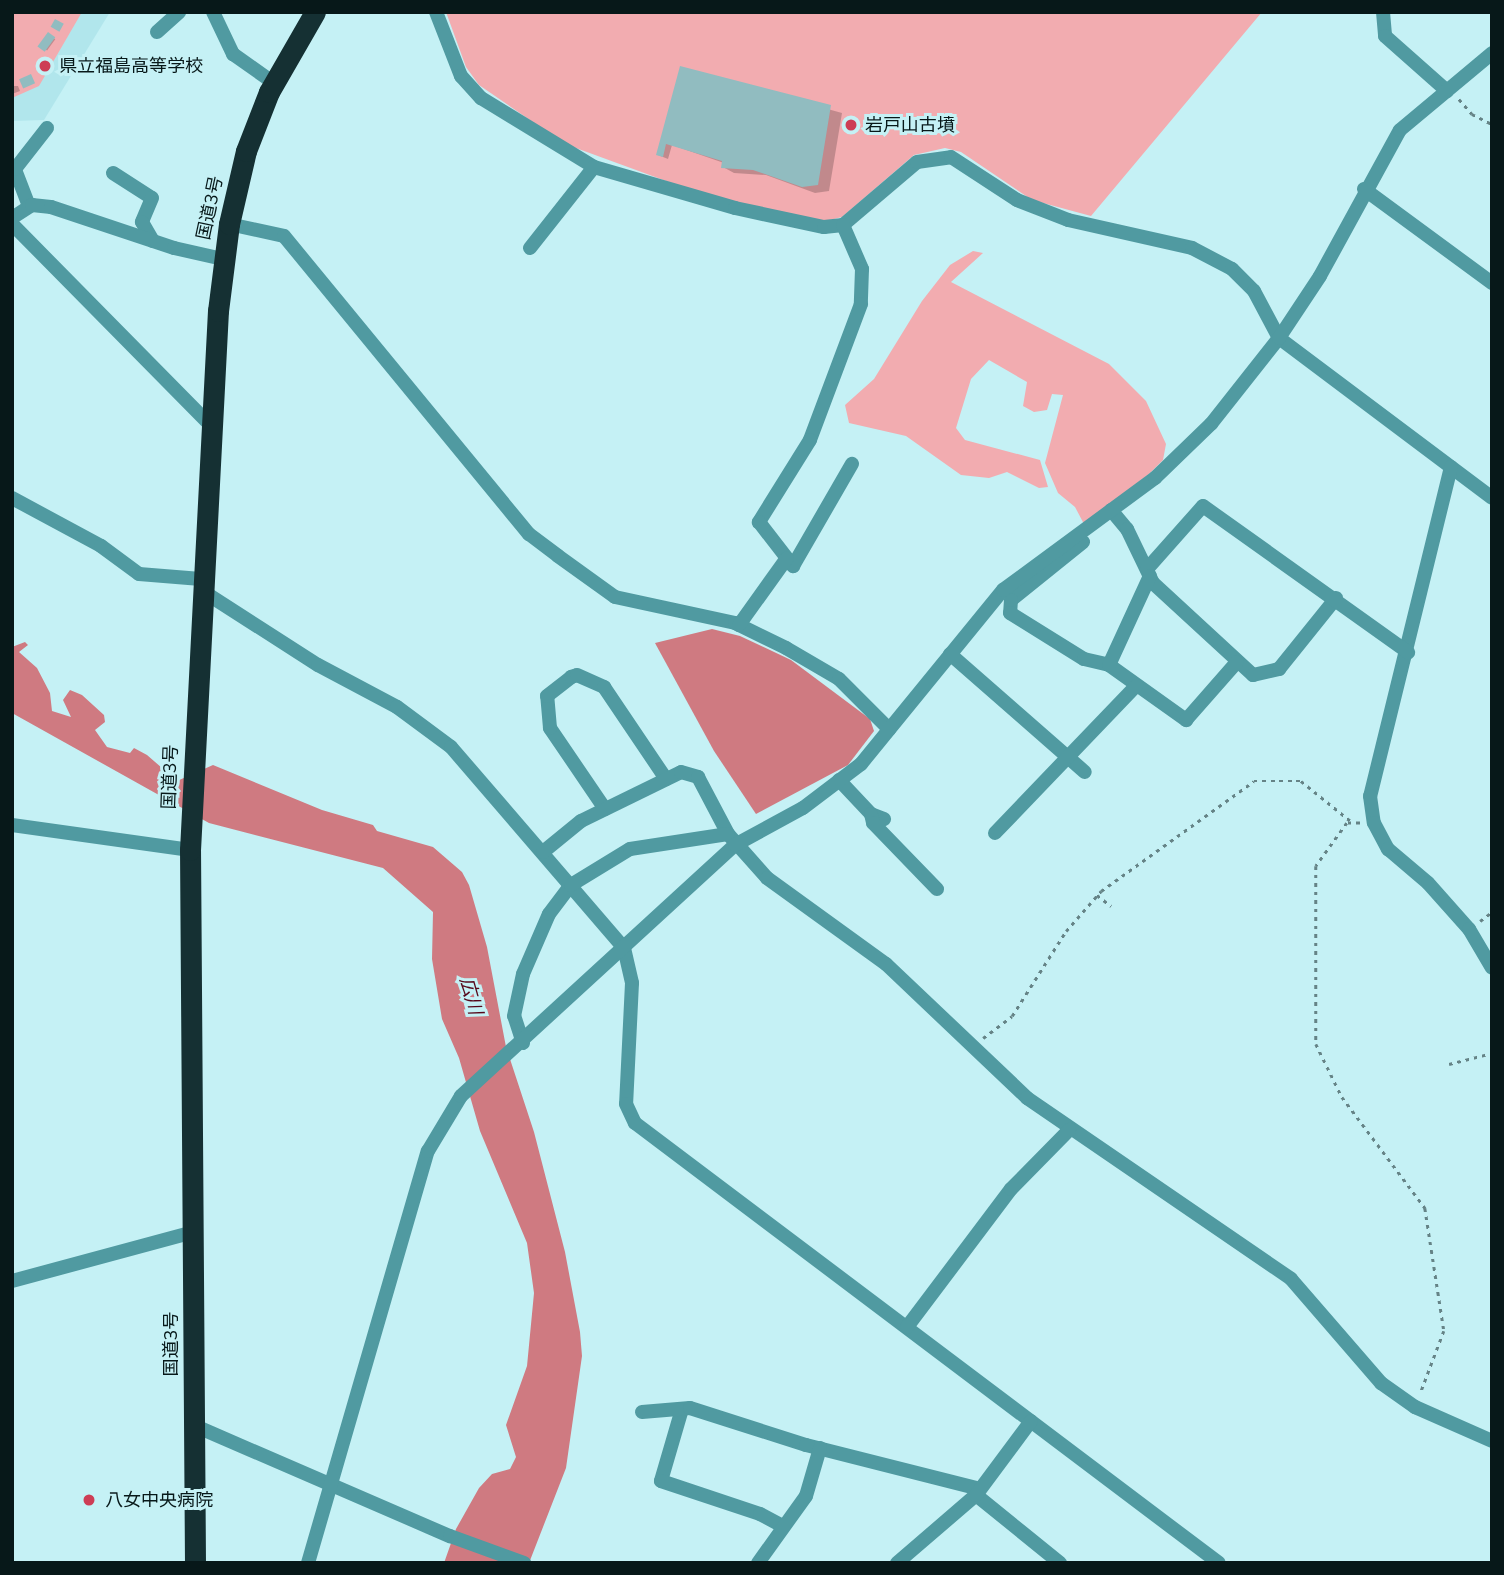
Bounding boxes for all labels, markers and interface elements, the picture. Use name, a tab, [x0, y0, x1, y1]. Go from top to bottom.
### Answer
place label: 県立福島高等学校	[59, 55, 203, 77]
marker: 県立福島高等学校	[37, 58, 53, 74]
place label: 岩戸山古墳	[865, 114, 955, 136]
marker: 岩戸山古墳	[843, 117, 859, 133]
street label: 国道3号	[193, 174, 227, 242]
street label: 国道3号	[158, 744, 182, 810]
water label: 広川	[454, 975, 486, 1017]
street label: 国道3号	[160, 1312, 182, 1376]
place label: 八女中央病院	[105, 1489, 213, 1511]
marker: 八女中央病院	[79, 1490, 99, 1510]

